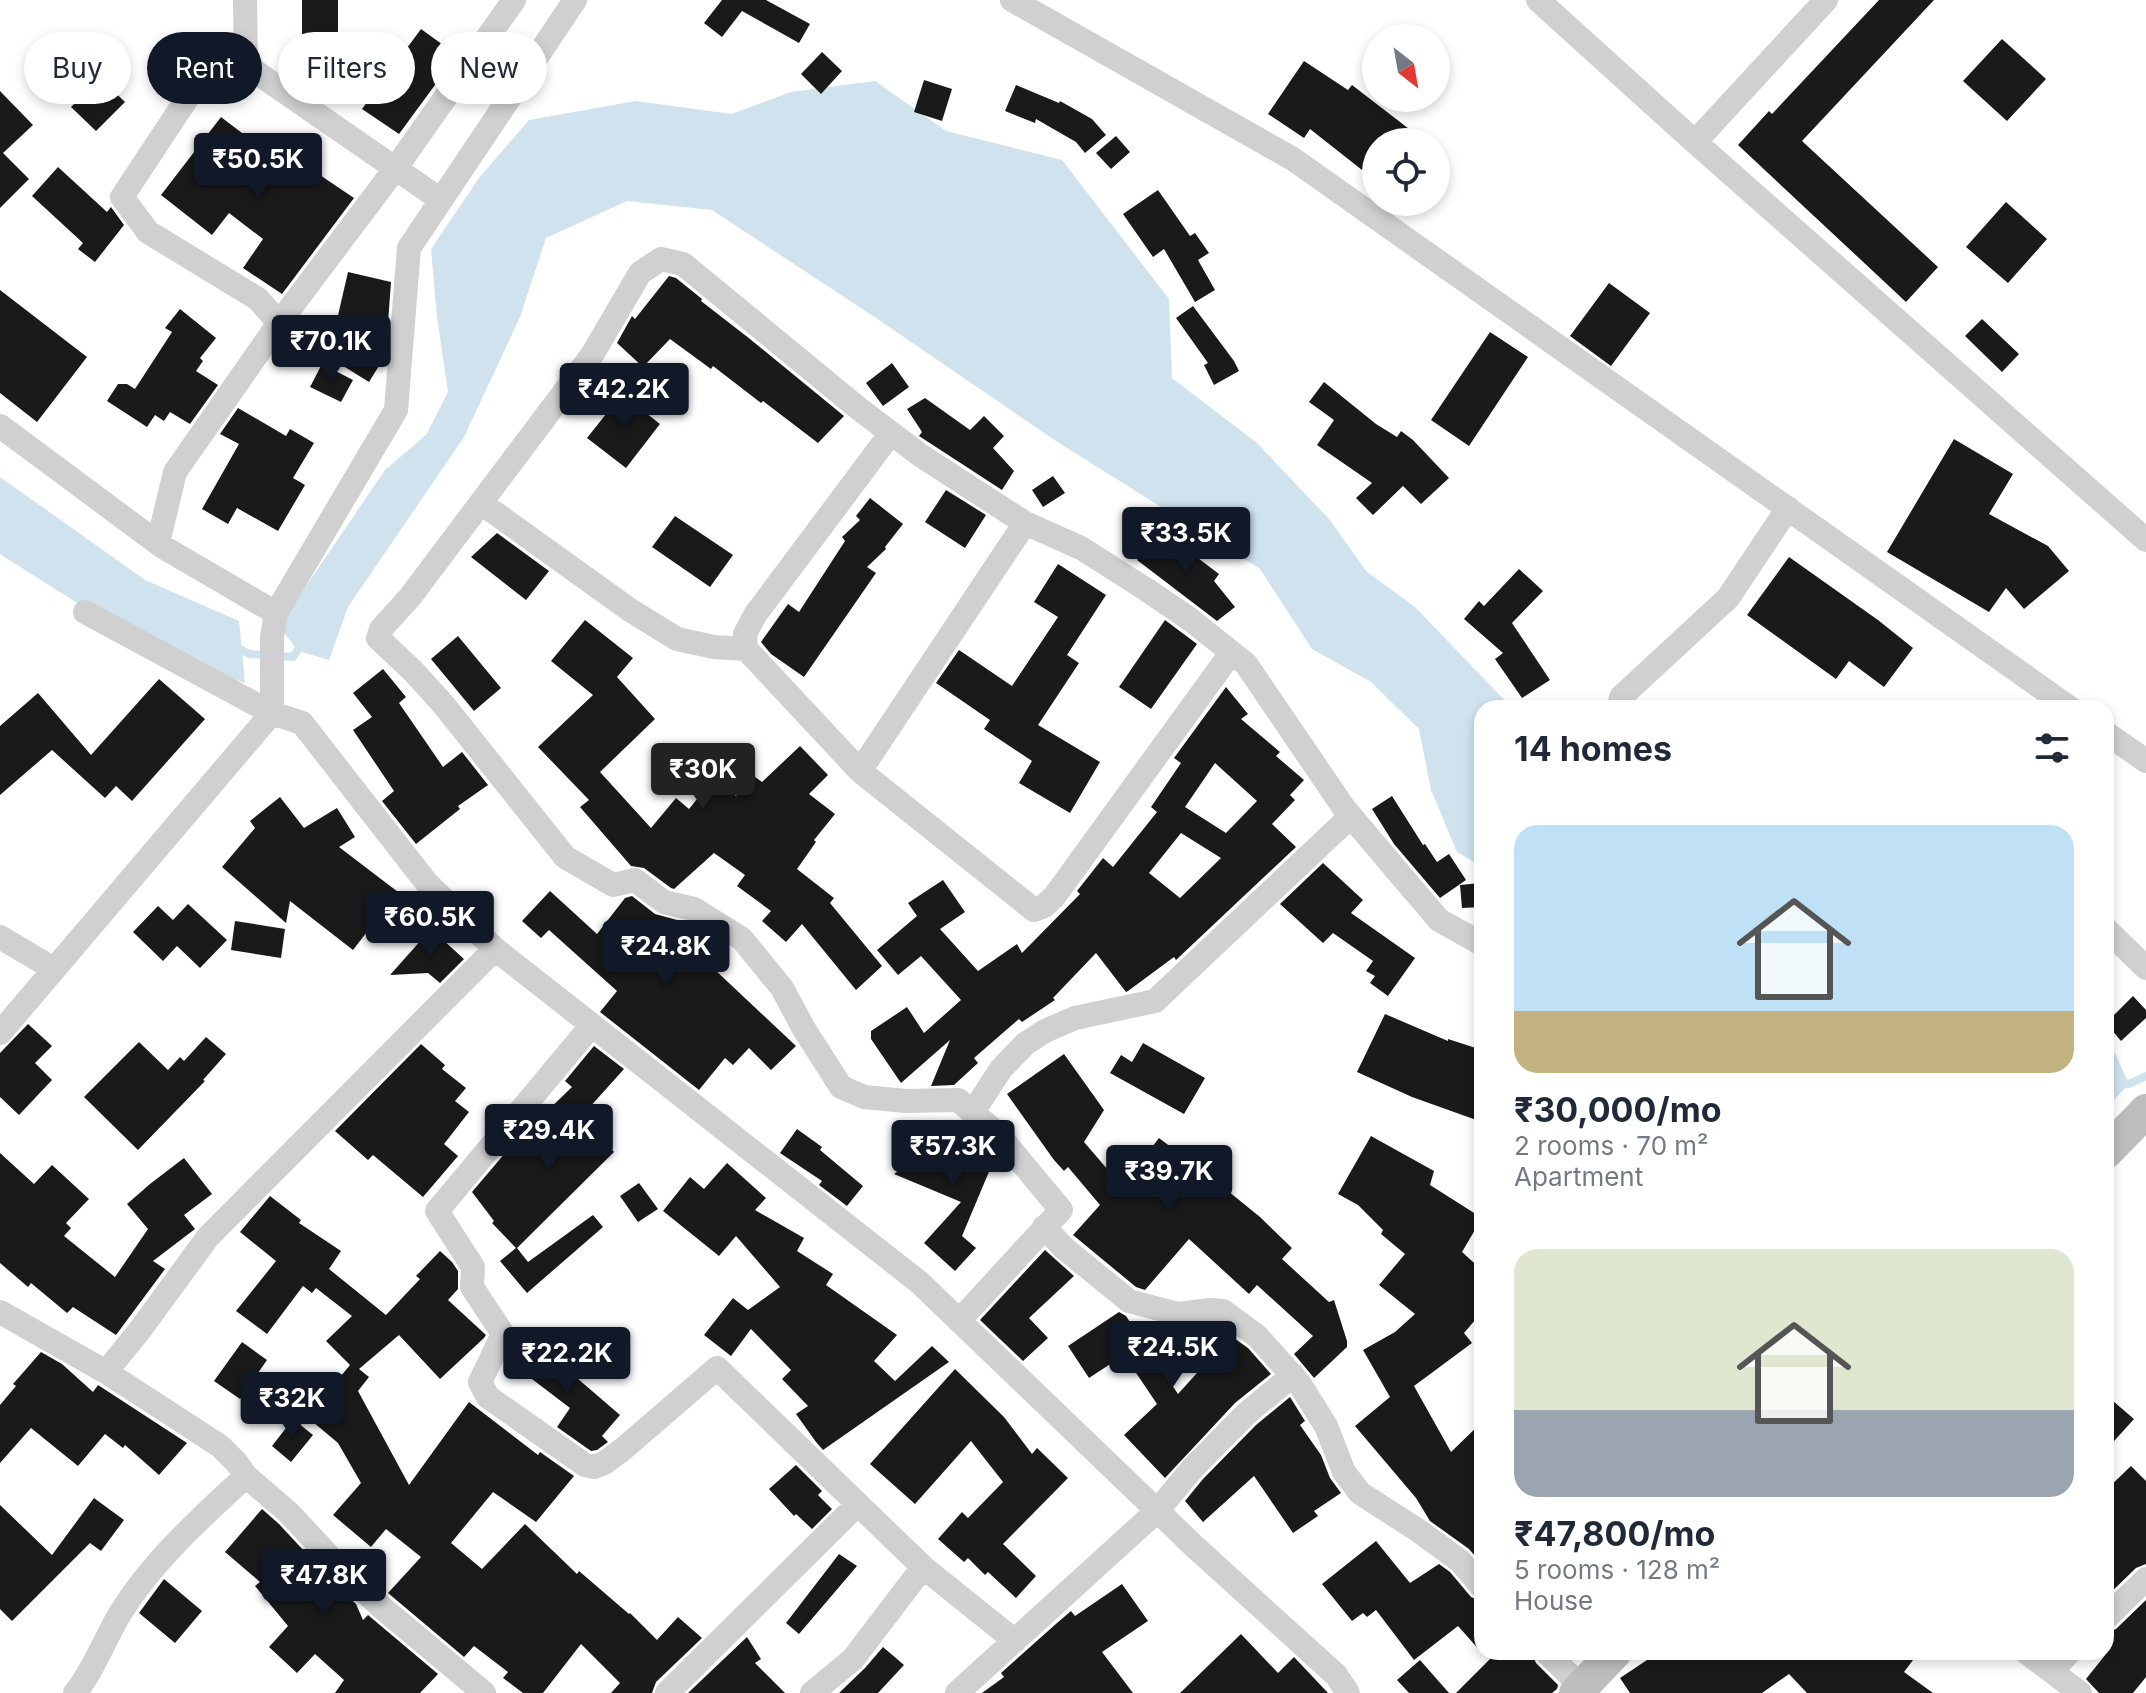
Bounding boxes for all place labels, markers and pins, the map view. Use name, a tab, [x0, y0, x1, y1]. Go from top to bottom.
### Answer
pin: ₹50.5K	[193, 133, 323, 201]
pin: ₹70.1K	[266, 315, 396, 383]
pin: ₹42.2K	[559, 363, 689, 431]
pin: ₹33.5K	[1121, 507, 1251, 575]
pin: ₹30K	[656, 743, 750, 811]
pin: ₹60.5K	[365, 891, 495, 959]
pin: ₹24.8K	[601, 920, 731, 988]
pin: ₹29.4K	[484, 1104, 614, 1172]
pin: ₹57.3K	[888, 1120, 1018, 1188]
pin: ₹39.7K	[1104, 1145, 1234, 1213]
pin: ₹24.5K	[1108, 1321, 1238, 1389]
pin: ₹22.2K	[502, 1327, 632, 1395]
pin: ₹32K	[245, 1372, 339, 1440]
pin: ₹47.8K	[259, 1549, 389, 1617]

